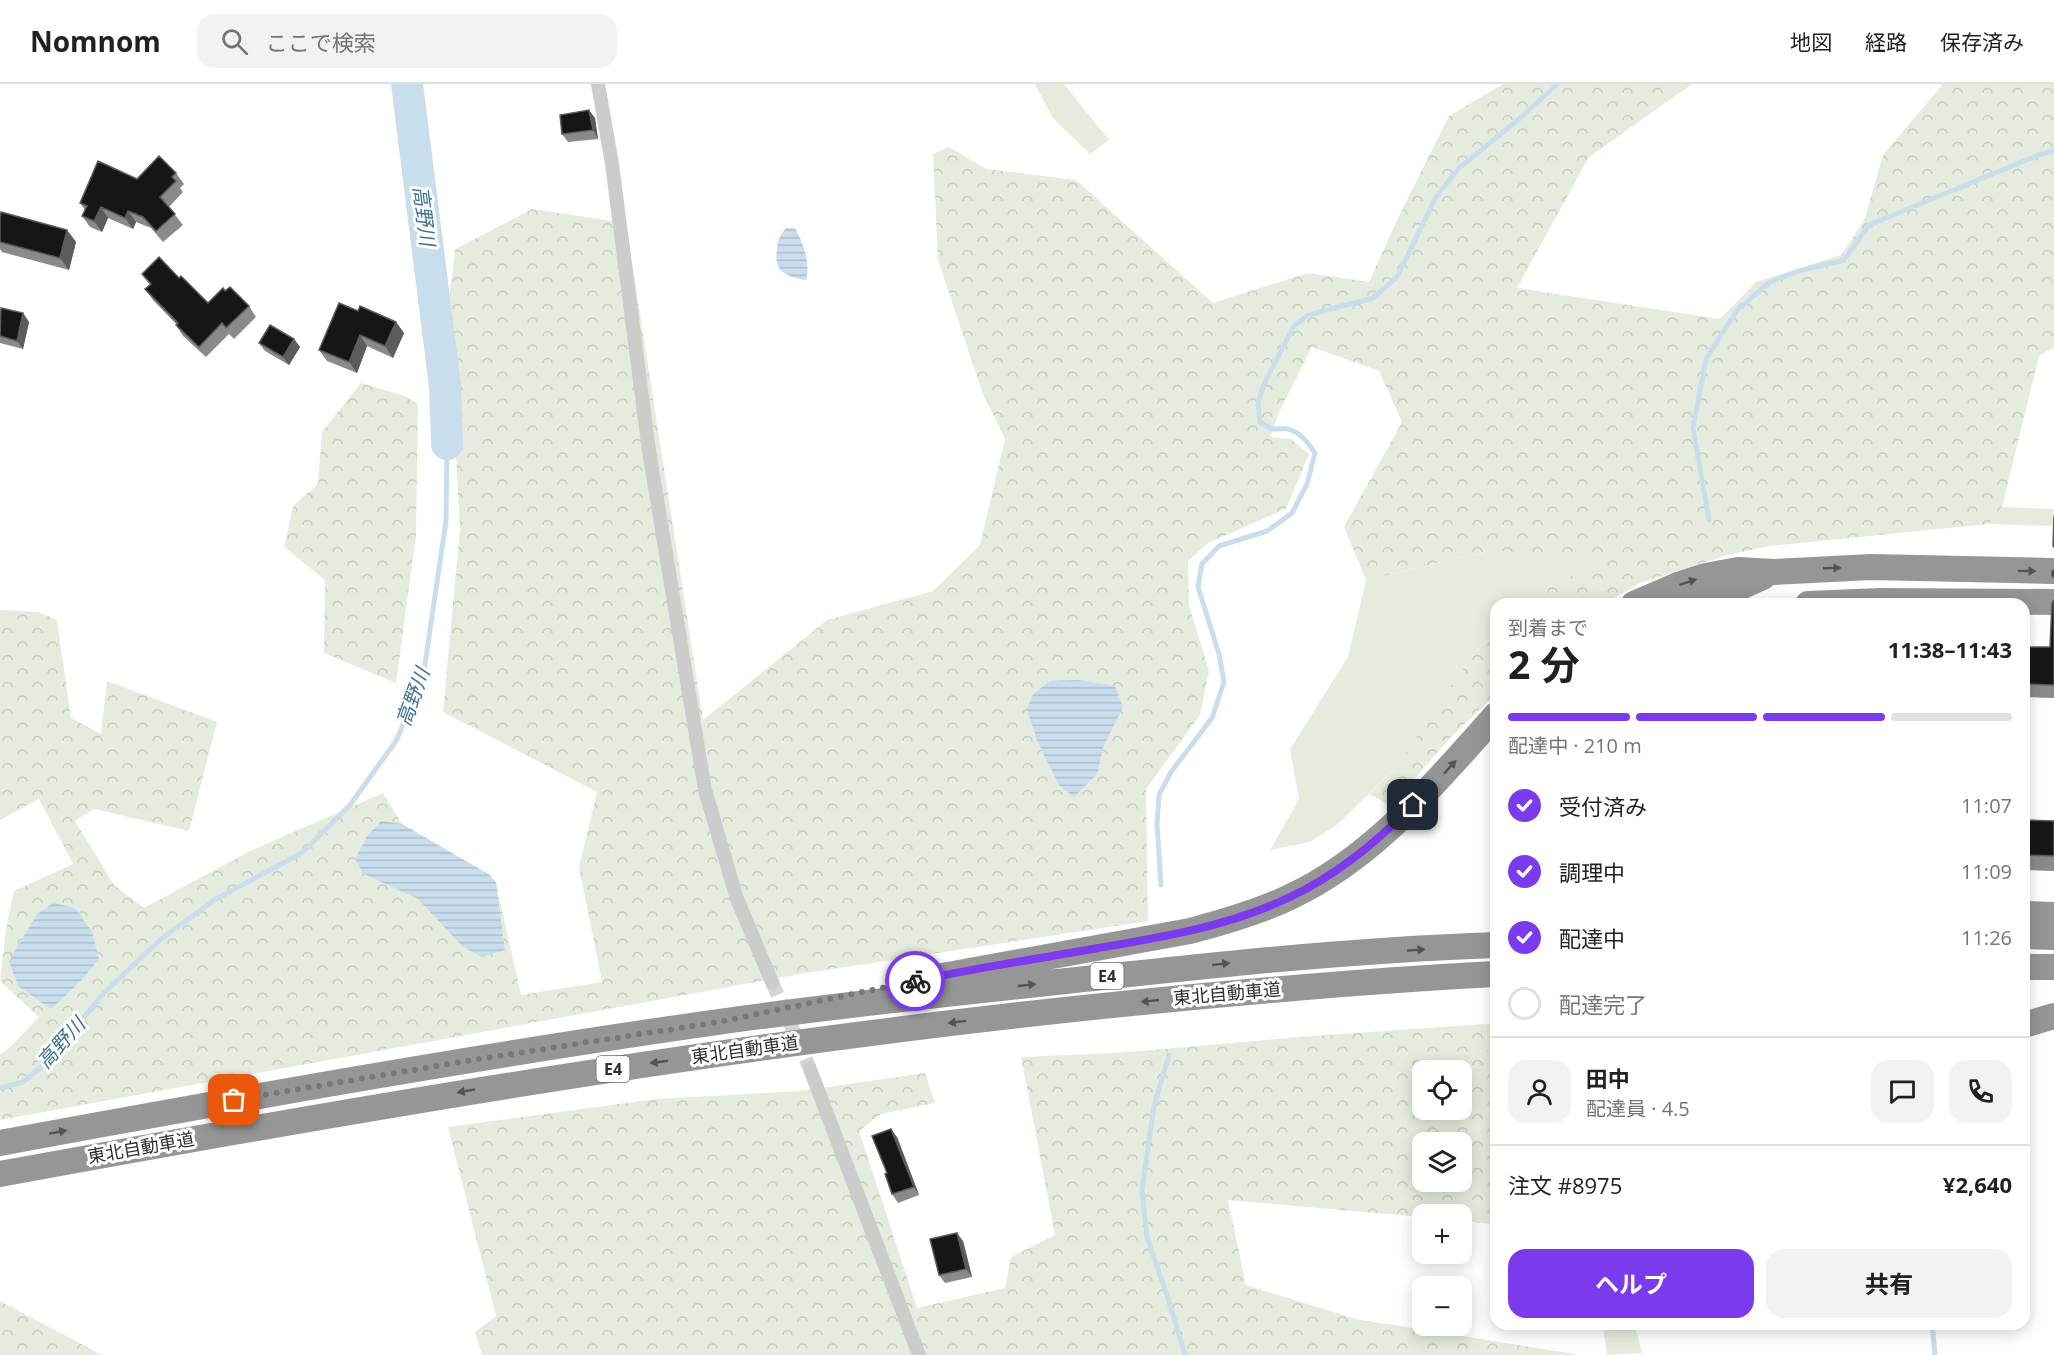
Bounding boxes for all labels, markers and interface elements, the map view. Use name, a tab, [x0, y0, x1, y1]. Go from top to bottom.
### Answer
search box	[197, 14, 617, 68]
text: Nomnom	[30, 22, 161, 60]
icon: search	[218, 25, 251, 58]
text: ここで検索	[266, 27, 376, 57]
text: 地図	[1790, 28, 1832, 56]
text: 経路	[1865, 28, 1907, 56]
text: 保存済み	[1940, 28, 2024, 56]
water label: 高野川	[407, 185, 442, 249]
one-way arrow	[1823, 563, 1842, 573]
one-way arrow	[2018, 566, 2037, 575]
one-way arrow	[1679, 577, 1697, 586]
text: 到着まで	[1508, 614, 1588, 641]
text: 11:38–11:43	[1888, 634, 2012, 664]
text: 2 分	[1508, 637, 1579, 690]
water label: 高野川	[390, 662, 436, 730]
text: 配達中 · 210 m	[1508, 732, 1642, 759]
one-way arrow	[1443, 759, 1457, 774]
pin	[1387, 779, 1438, 830]
icon: home	[1396, 788, 1429, 821]
icon: check	[1508, 789, 1541, 822]
text: 受付済み	[1559, 791, 1647, 821]
text: 11:07	[1961, 792, 2012, 819]
icon: check	[1508, 855, 1541, 888]
text: 調理中	[1559, 857, 1625, 887]
text: 11:09	[1961, 858, 2012, 885]
icon: check	[1508, 921, 1541, 954]
text: 配達中	[1559, 923, 1625, 953]
text: 11:26	[1961, 924, 2012, 951]
one-way arrow	[1406, 945, 1425, 955]
courier	[885, 951, 945, 1011]
one-way arrow	[1212, 959, 1231, 969]
road number: E4	[1090, 963, 1124, 989]
icon: bike	[899, 965, 932, 998]
street label: 東北自動車道	[1172, 976, 1282, 1010]
one-way arrow	[1018, 980, 1037, 990]
text: 配達完了	[1559, 989, 1647, 1019]
one-way arrow	[1141, 996, 1160, 1006]
water label: 高野川	[31, 1010, 92, 1074]
one-way arrow	[947, 1017, 966, 1027]
street label: 東北自動車道	[690, 1030, 800, 1068]
road number: E4	[596, 1056, 630, 1082]
one-way arrow	[650, 1058, 669, 1067]
map controls	[1412, 1060, 1472, 1336]
button: locate	[1412, 1060, 1472, 1120]
button: person	[1508, 1060, 1571, 1123]
button: chat	[1871, 1060, 1934, 1123]
button: phone	[1949, 1060, 2012, 1123]
text: 田中	[1586, 1063, 1630, 1093]
pin	[208, 1074, 259, 1125]
icon: bag	[217, 1083, 250, 1116]
one-way arrow	[457, 1087, 476, 1096]
text: 配達員 · 4.5	[1586, 1095, 1690, 1122]
street label: 東北自動車道	[86, 1126, 196, 1168]
one-way arrow	[48, 1127, 67, 1136]
button: layers	[1412, 1132, 1472, 1192]
text: ¥2,640	[1943, 1169, 2012, 1199]
text: 注文 #8975	[1508, 1170, 1622, 1200]
button: +	[1412, 1204, 1472, 1264]
button: ヘルプ	[1508, 1249, 1754, 1318]
button: 共有	[1766, 1249, 2012, 1318]
button: −	[1412, 1276, 1472, 1336]

